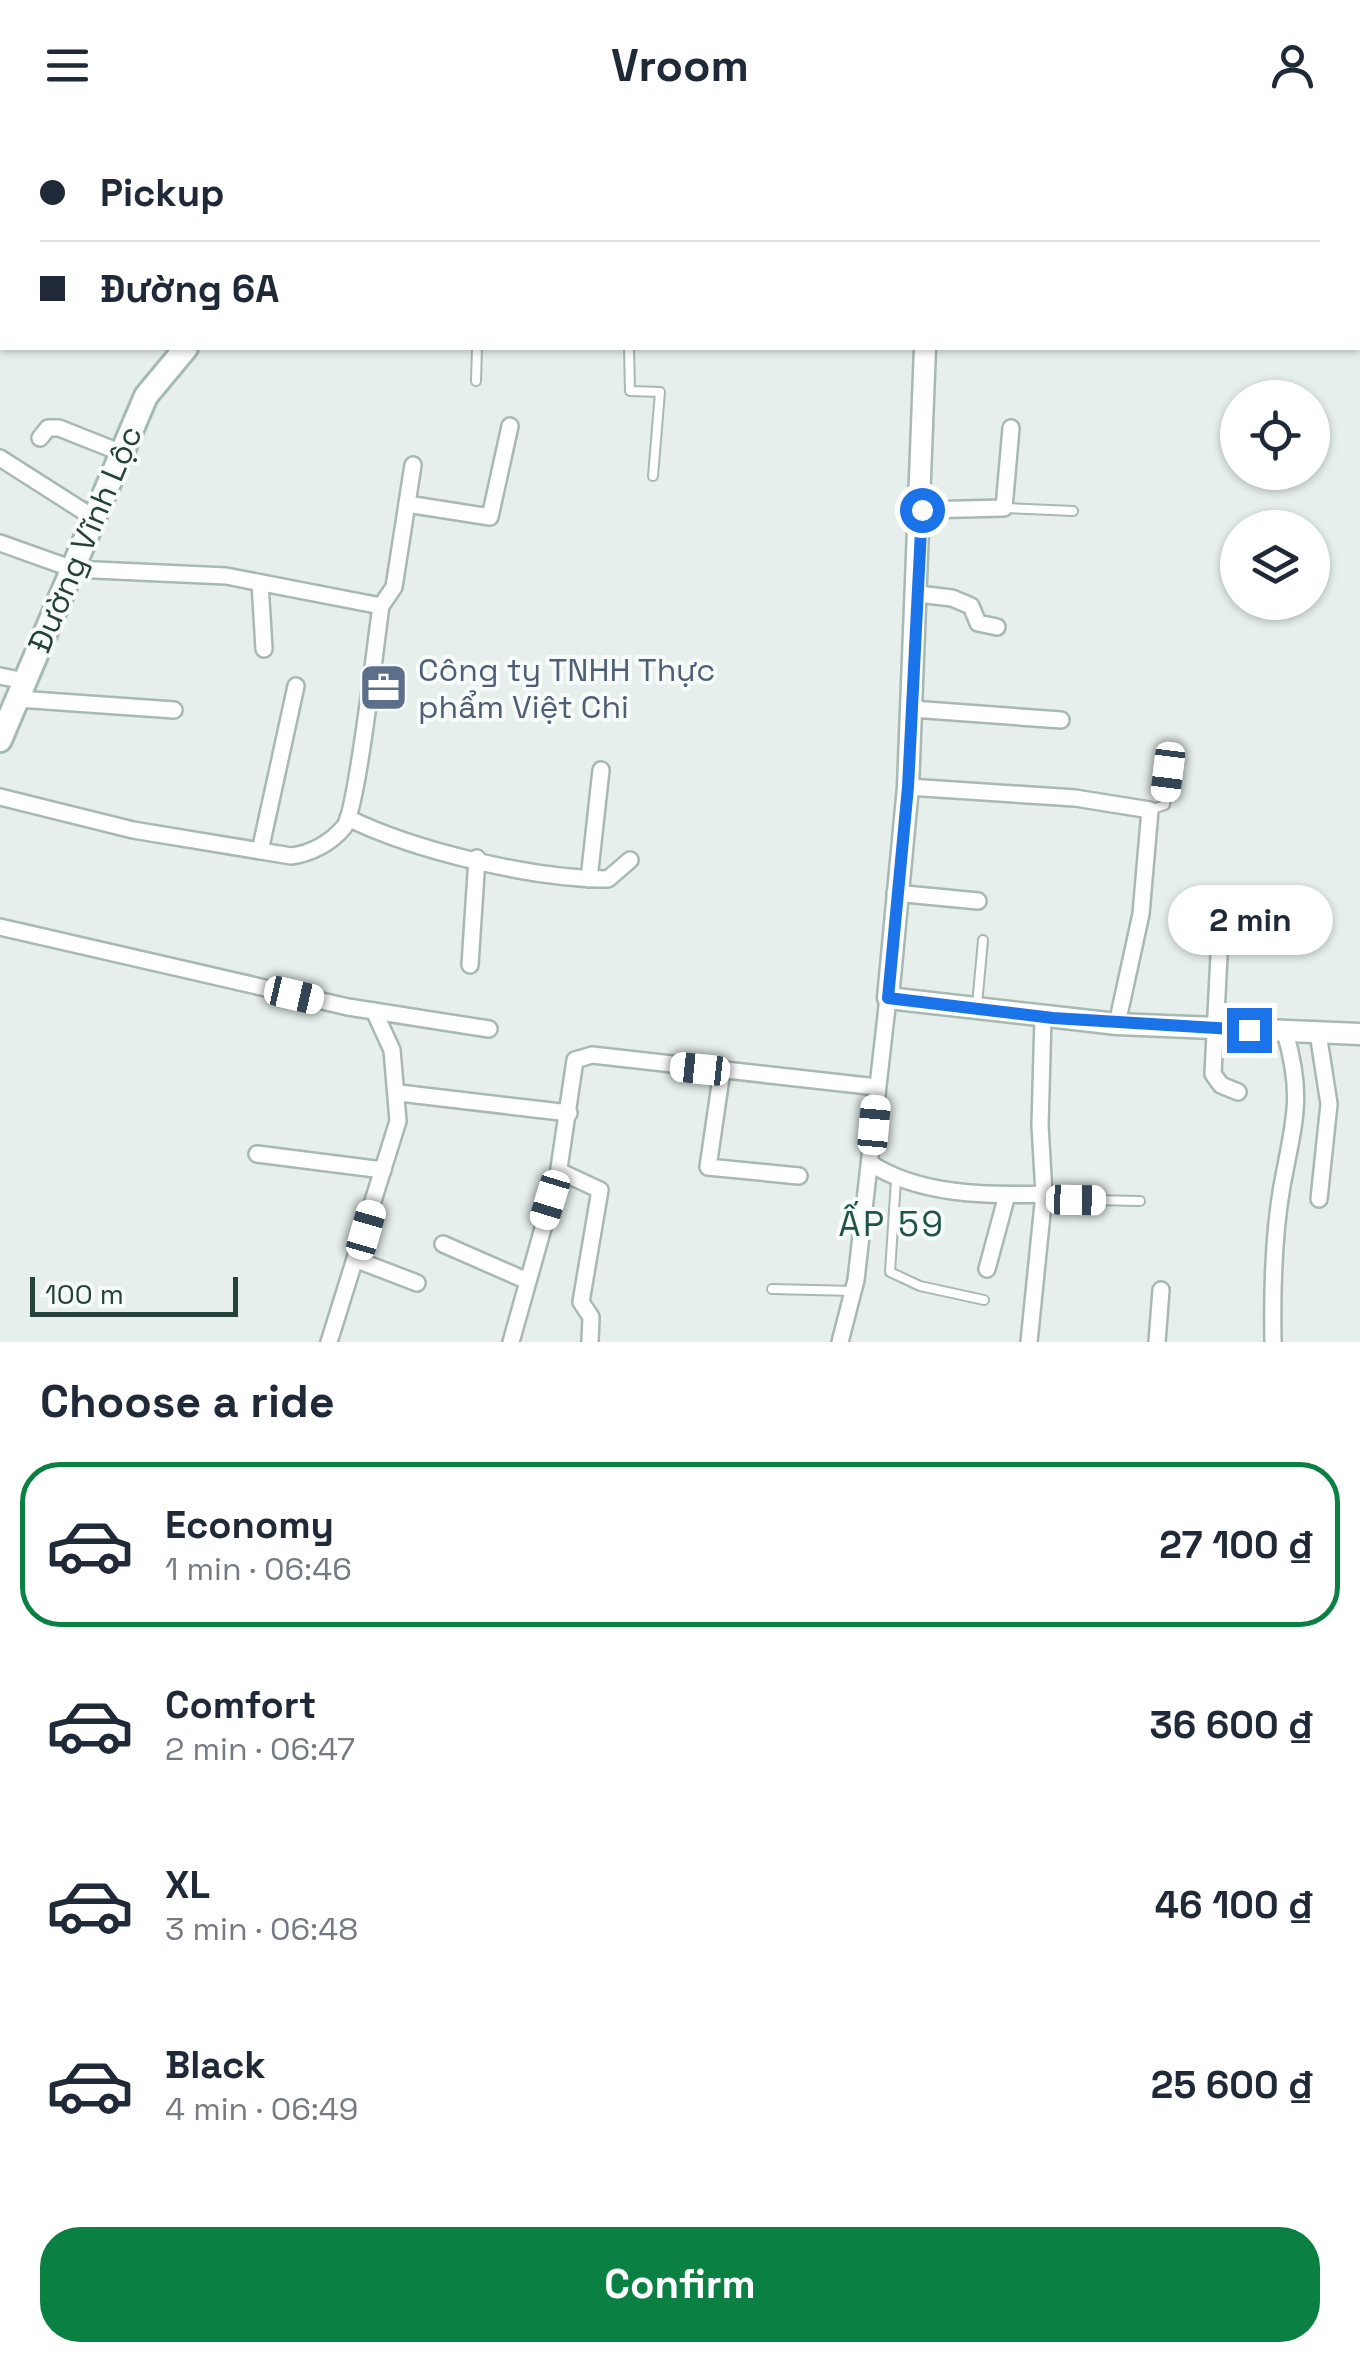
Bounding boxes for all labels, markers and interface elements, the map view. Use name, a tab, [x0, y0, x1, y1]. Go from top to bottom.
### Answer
text: Vroom	[611, 37, 749, 94]
icon: menu	[40, 38, 95, 93]
icon: person	[1265, 38, 1320, 93]
text: Pickup	[100, 169, 224, 217]
text: Đường 6A	[100, 265, 279, 313]
map controls	[1220, 380, 1330, 620]
button: locate	[1220, 380, 1330, 490]
street label: Đường Vĩnh Lộc	[19, 419, 151, 659]
route start	[900, 488, 945, 533]
button: layers	[1220, 510, 1330, 620]
place label: Công ty TNHH Thực phẩm Việt Chi	[418, 650, 715, 727]
office icon: Công ty TNHH Thực phẩm Việt Chi	[357, 662, 409, 714]
car	[1149, 740, 1187, 804]
callout: 2 min	[1166, 885, 1332, 955]
text: 2 min	[1209, 900, 1292, 940]
car	[261, 974, 327, 1016]
route end	[1227, 1008, 1272, 1053]
car	[669, 1051, 731, 1087]
car	[856, 1094, 892, 1156]
car	[527, 1167, 573, 1233]
car	[1046, 1184, 1106, 1216]
car	[343, 1197, 389, 1263]
district label: ẤP 59	[839, 1201, 945, 1246]
scale bar	[30, 1272, 238, 1316]
text: 100 m	[45, 1276, 124, 1312]
text: Choose a ride	[40, 1373, 335, 1430]
icon: car	[45, 1500, 135, 1590]
text: Economy	[165, 1501, 334, 1549]
text: 27 100 ₫	[1159, 1521, 1315, 1569]
text: 1 min · 06:46	[165, 1549, 352, 1589]
icon: car	[45, 1680, 135, 1770]
text: Comfort	[165, 1681, 316, 1729]
text: 36 600 ₫	[1150, 1701, 1315, 1749]
text: 2 min · 06:47	[165, 1729, 355, 1769]
icon: car	[45, 1860, 135, 1950]
text: XL	[165, 1861, 210, 1909]
text: 46 100 ₫	[1155, 1881, 1315, 1929]
text: 3 min · 06:48	[165, 1909, 358, 1949]
icon: car	[45, 2040, 135, 2130]
text: Black	[165, 2041, 266, 2089]
text: 25 600 ₫	[1151, 2061, 1315, 2109]
text: 4 min · 06:49	[165, 2089, 358, 2129]
button: Confirm	[40, 2227, 1320, 2342]

